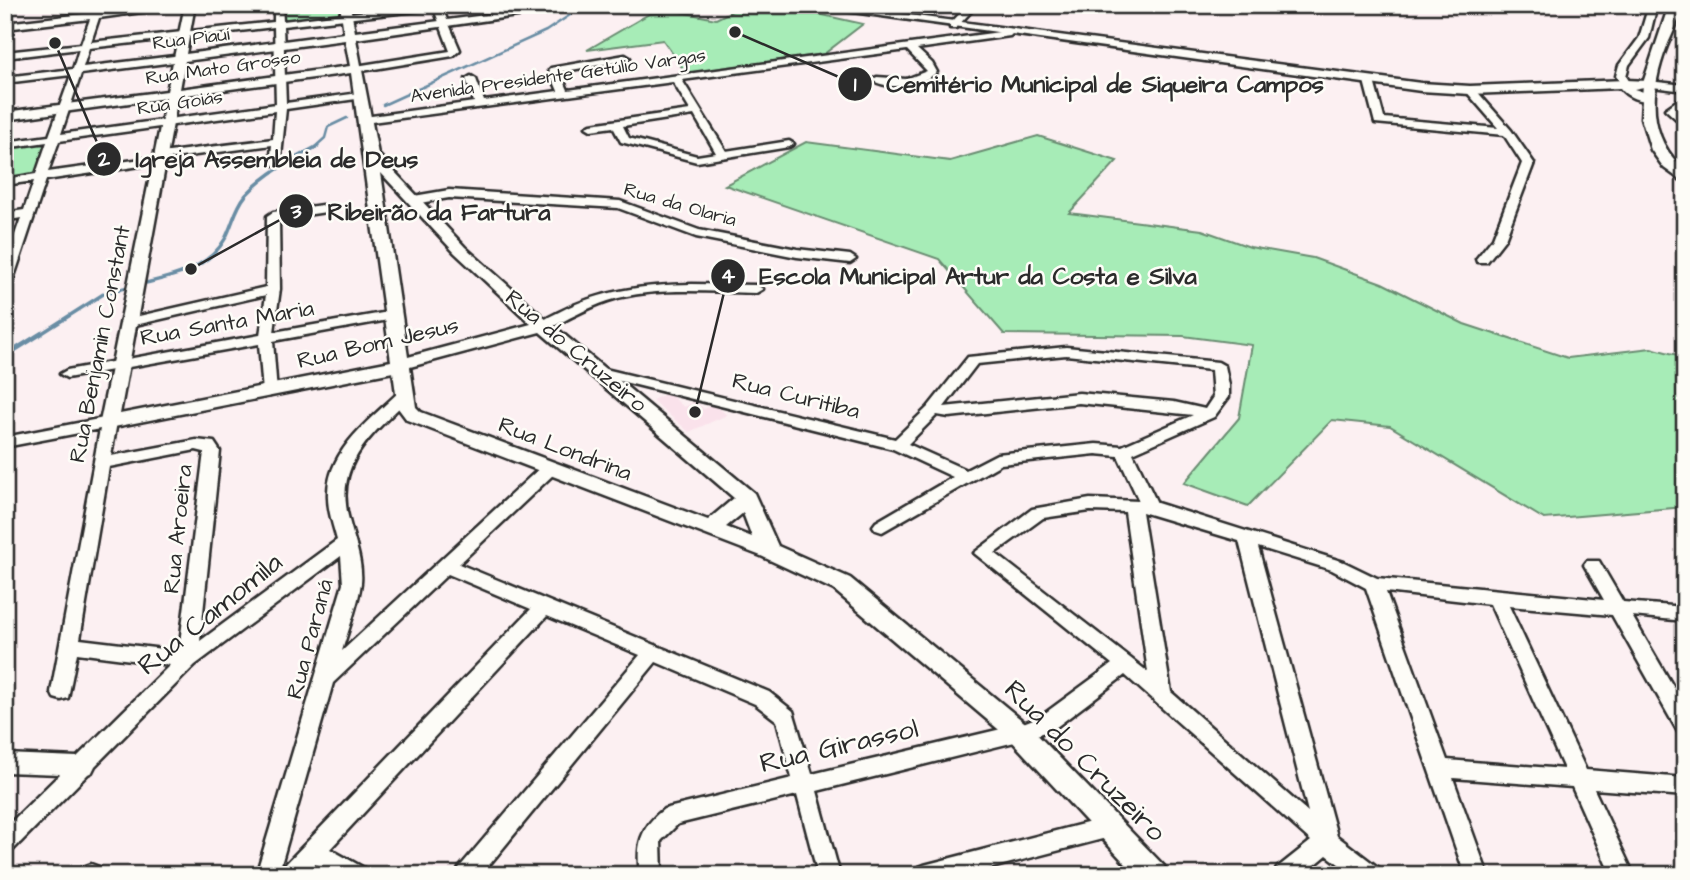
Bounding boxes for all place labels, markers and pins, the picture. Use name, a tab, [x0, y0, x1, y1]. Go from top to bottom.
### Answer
callout: Cemitério Municipal de Siqueira Campos	[838, 61, 1338, 106]
callout: Igreja Assembleia de Deus	[86, 137, 432, 182]
callout: Ribeirão da Fartura	[278, 189, 564, 234]
callout: Escola Municipal Artur da Costa e Silva	[711, 253, 1211, 298]

